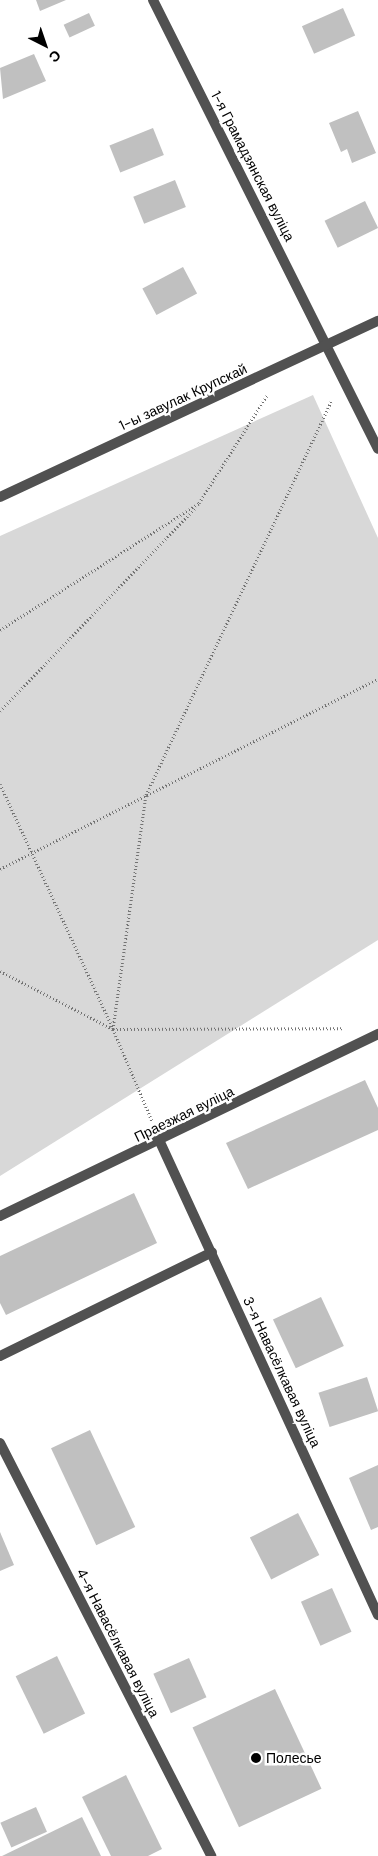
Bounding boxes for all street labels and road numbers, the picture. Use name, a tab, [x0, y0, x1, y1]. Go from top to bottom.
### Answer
street label: 1-я Грамадзянская вуліца	[208, 88, 298, 244]
street label: 1-ы завулак Крупскай	[116, 360, 250, 434]
street label: Праезжая вуліца	[131, 1083, 237, 1145]
street label: 3-я Навасёлкавая вуліца	[240, 1294, 324, 1450]
street label: 4-я Навасёлкавая вуліца	[73, 1566, 163, 1720]

